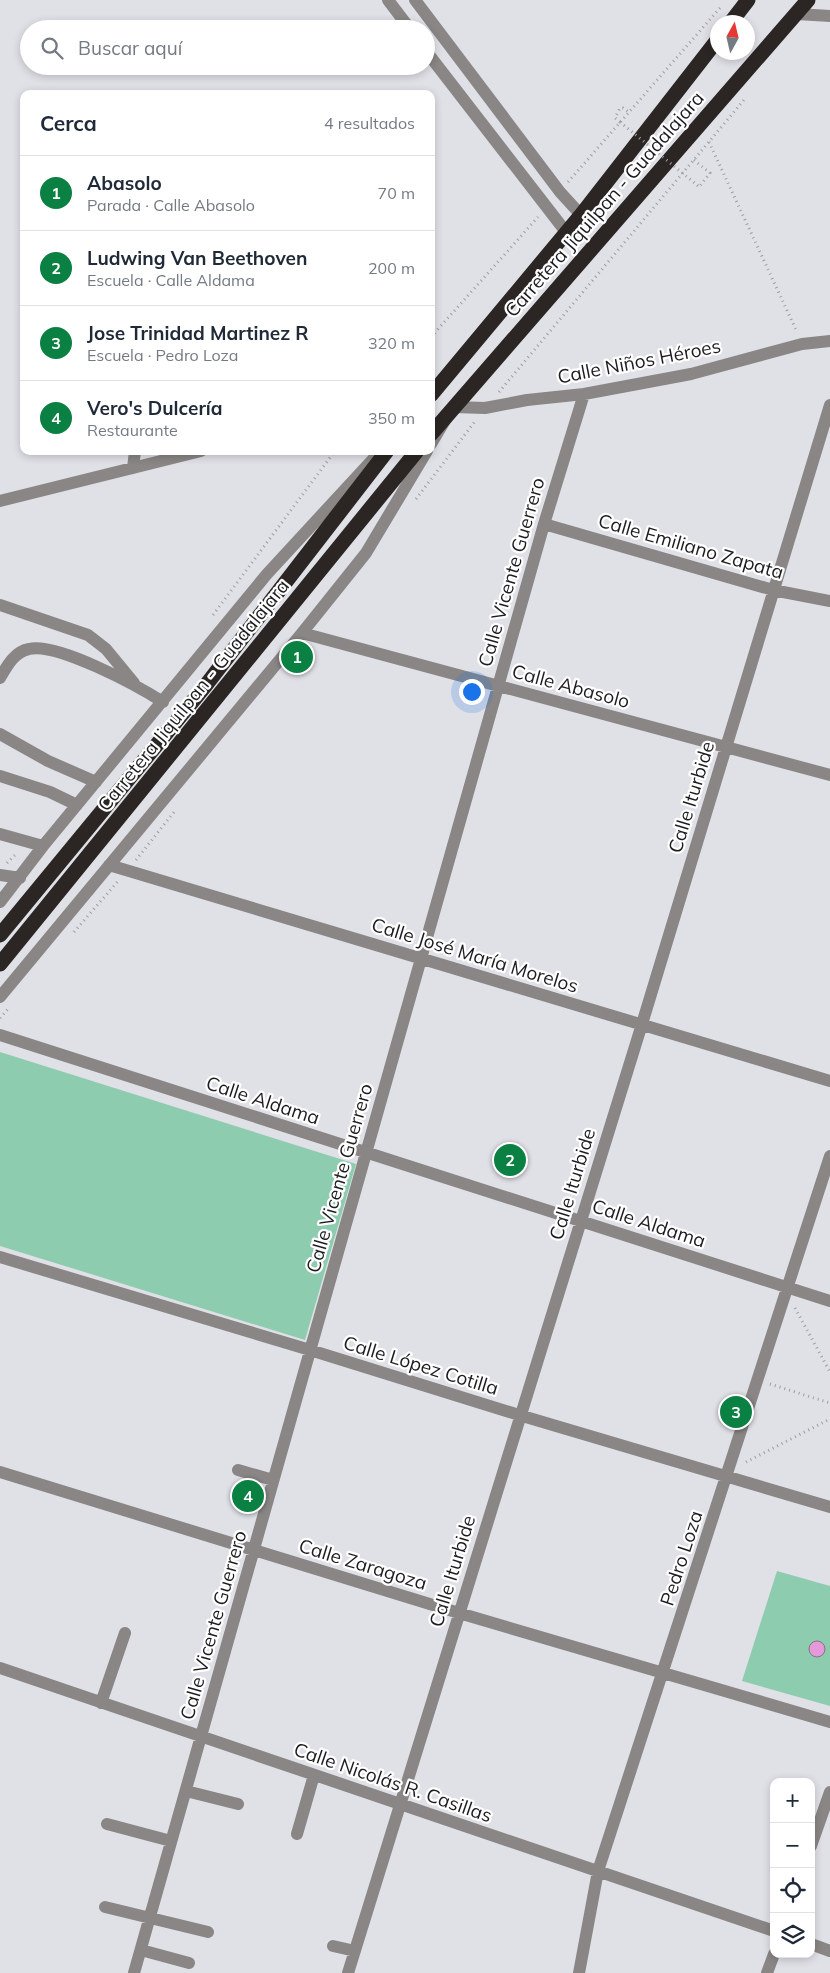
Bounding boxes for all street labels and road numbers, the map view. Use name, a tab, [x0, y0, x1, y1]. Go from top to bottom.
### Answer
street label: Carretera Jiquilpan - Guadalajara	[499, 86, 709, 322]
street label: Calle Niños Héroes	[555, 333, 723, 389]
street label: Calle Vicente Guerrero	[473, 475, 549, 669]
street label: Calle Emiliano Zapata	[596, 508, 786, 584]
street label: Carretera Jiquilpan - Guadalajara	[92, 574, 294, 816]
street label: Calle Abasolo	[510, 659, 632, 713]
street label: Calle Iturbide	[663, 738, 719, 856]
street label: Calle José María Morelos	[369, 912, 581, 998]
street label: Calle Aldama	[203, 1070, 323, 1130]
street label: Calle Vicente Guerrero	[301, 1081, 377, 1275]
street label: Calle Iturbide	[544, 1125, 600, 1243]
street label: Calle Aldama	[589, 1193, 709, 1253]
street label: Calle López Cotilla	[341, 1330, 501, 1400]
street label: Pedro Loza	[654, 1507, 708, 1609]
street label: Calle Iturbide	[424, 1512, 480, 1630]
street label: Calle Vicente Guerrero	[175, 1528, 251, 1722]
street label: Calle Zaragoza	[296, 1533, 430, 1595]
street label: Calle Nicolás R. Casillas	[291, 1737, 495, 1827]

